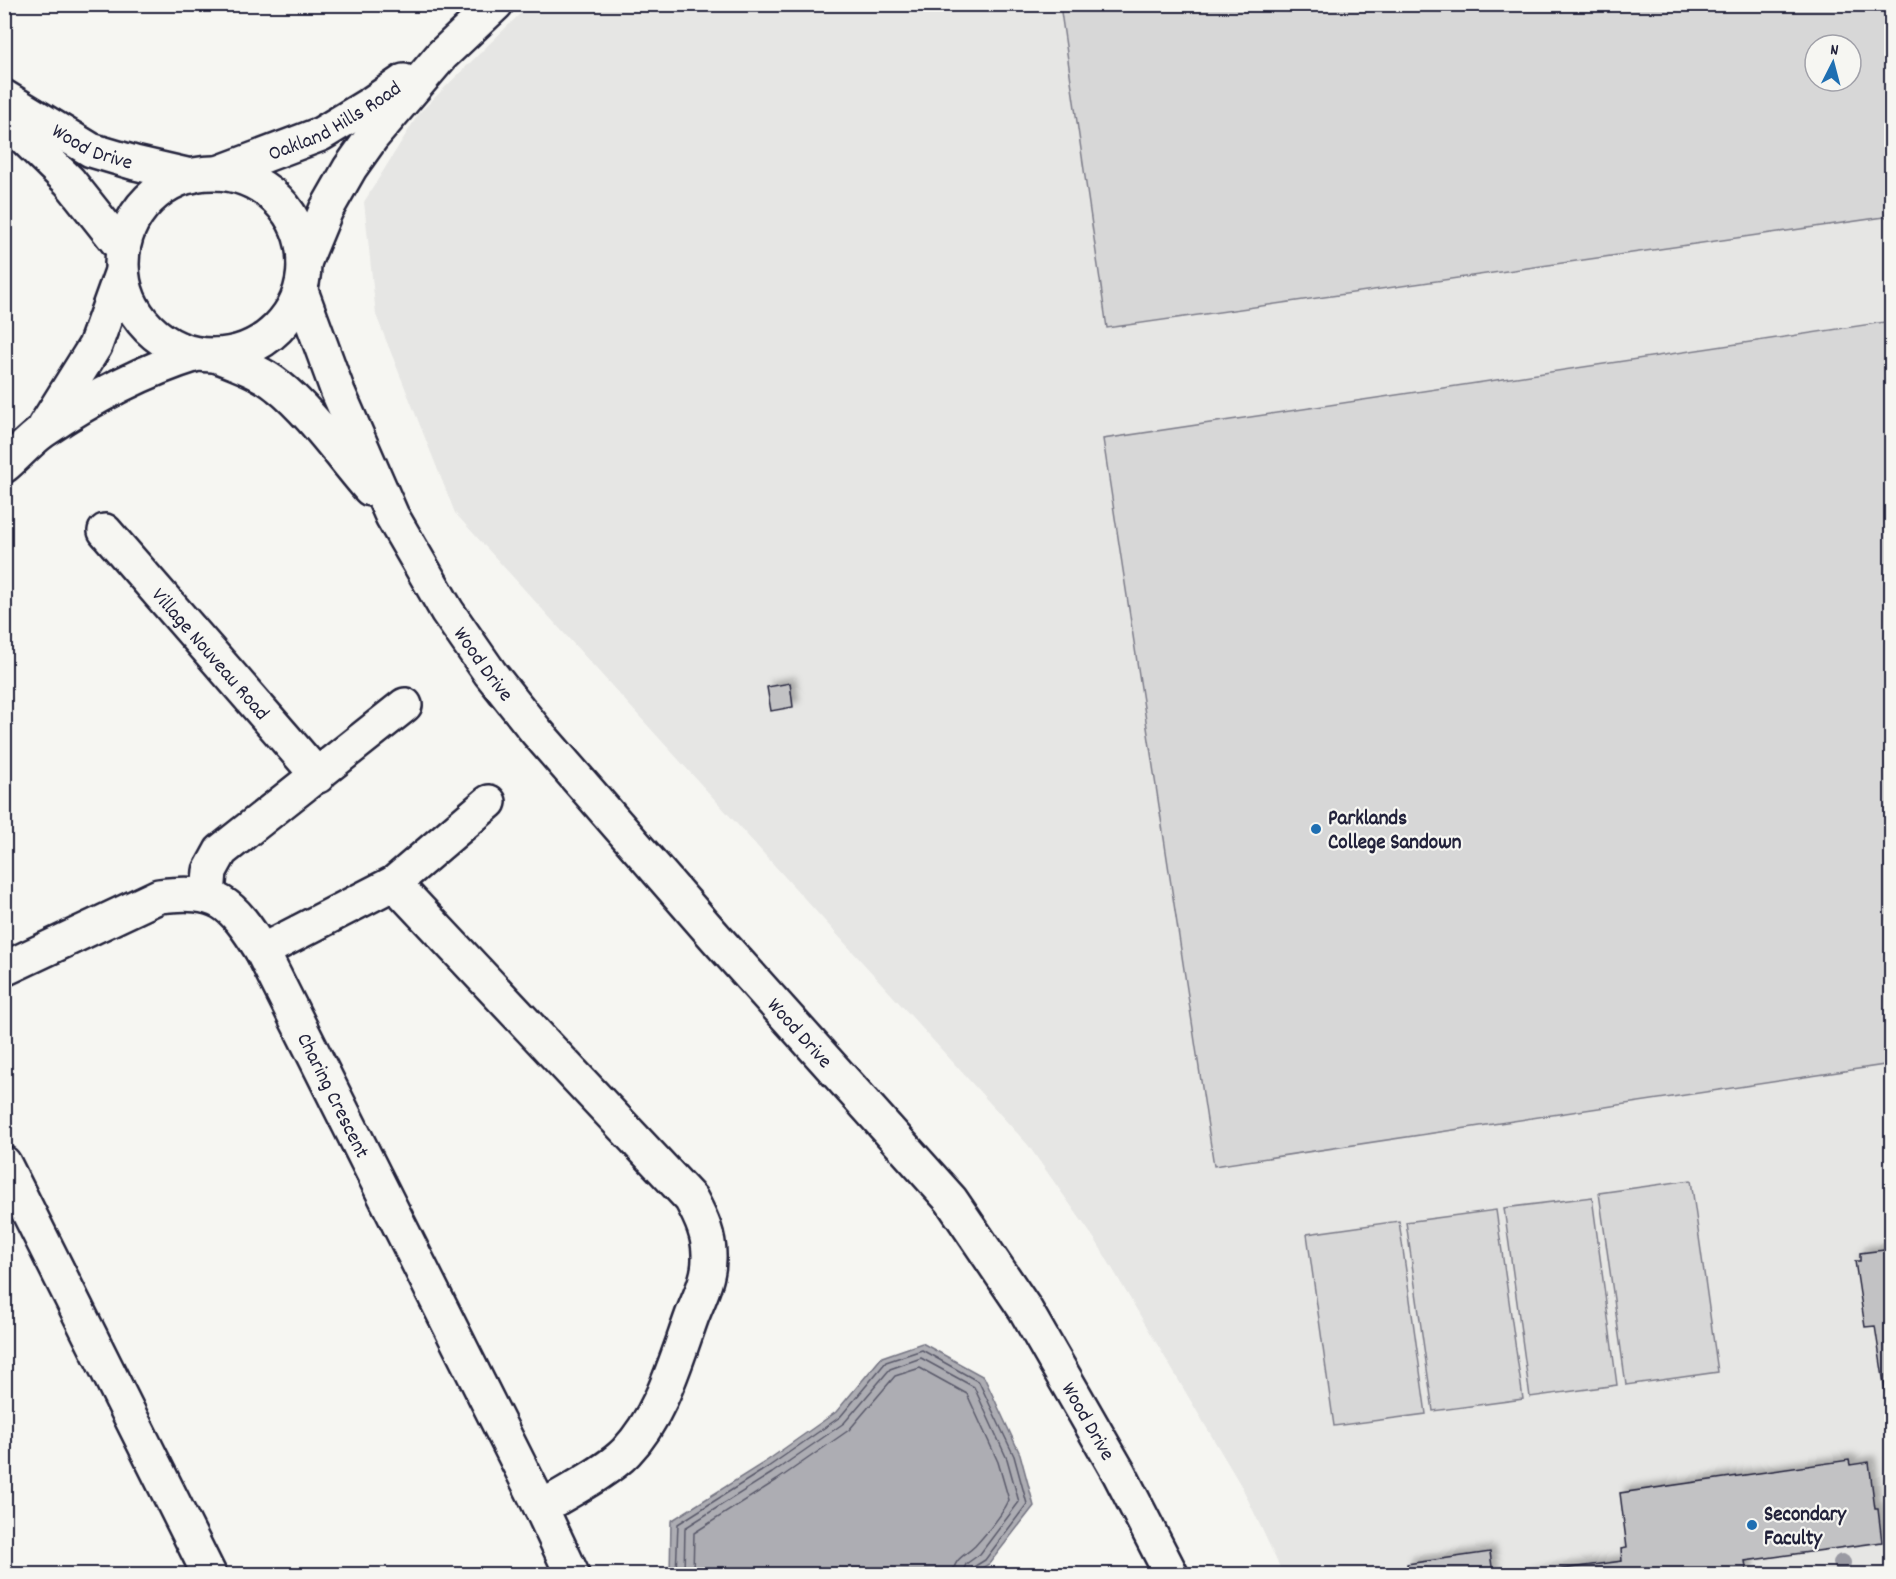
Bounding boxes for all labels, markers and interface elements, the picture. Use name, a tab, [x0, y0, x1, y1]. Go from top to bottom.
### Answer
north arrow	[1803, 33, 1863, 93]
text: N	[1829, 39, 1840, 62]
street label: Oakland Hills Road	[265, 75, 408, 171]
street label: Wood Drive	[45, 117, 136, 179]
street label: Village Nouveau Road	[143, 582, 275, 728]
street label: Wood Drive	[444, 622, 519, 709]
place label: Parklands College Sandown	[1328, 805, 1462, 859]
marker: Parklands College Sandown	[1309, 822, 1323, 836]
street label: Wood Drive	[758, 992, 838, 1076]
street label: Charing Crescent	[287, 1029, 376, 1164]
street label: Wood Drive	[1052, 1378, 1121, 1467]
place label: Secondary Faculty	[1764, 1501, 1847, 1555]
marker: Secondary Faculty	[1745, 1518, 1759, 1532]

